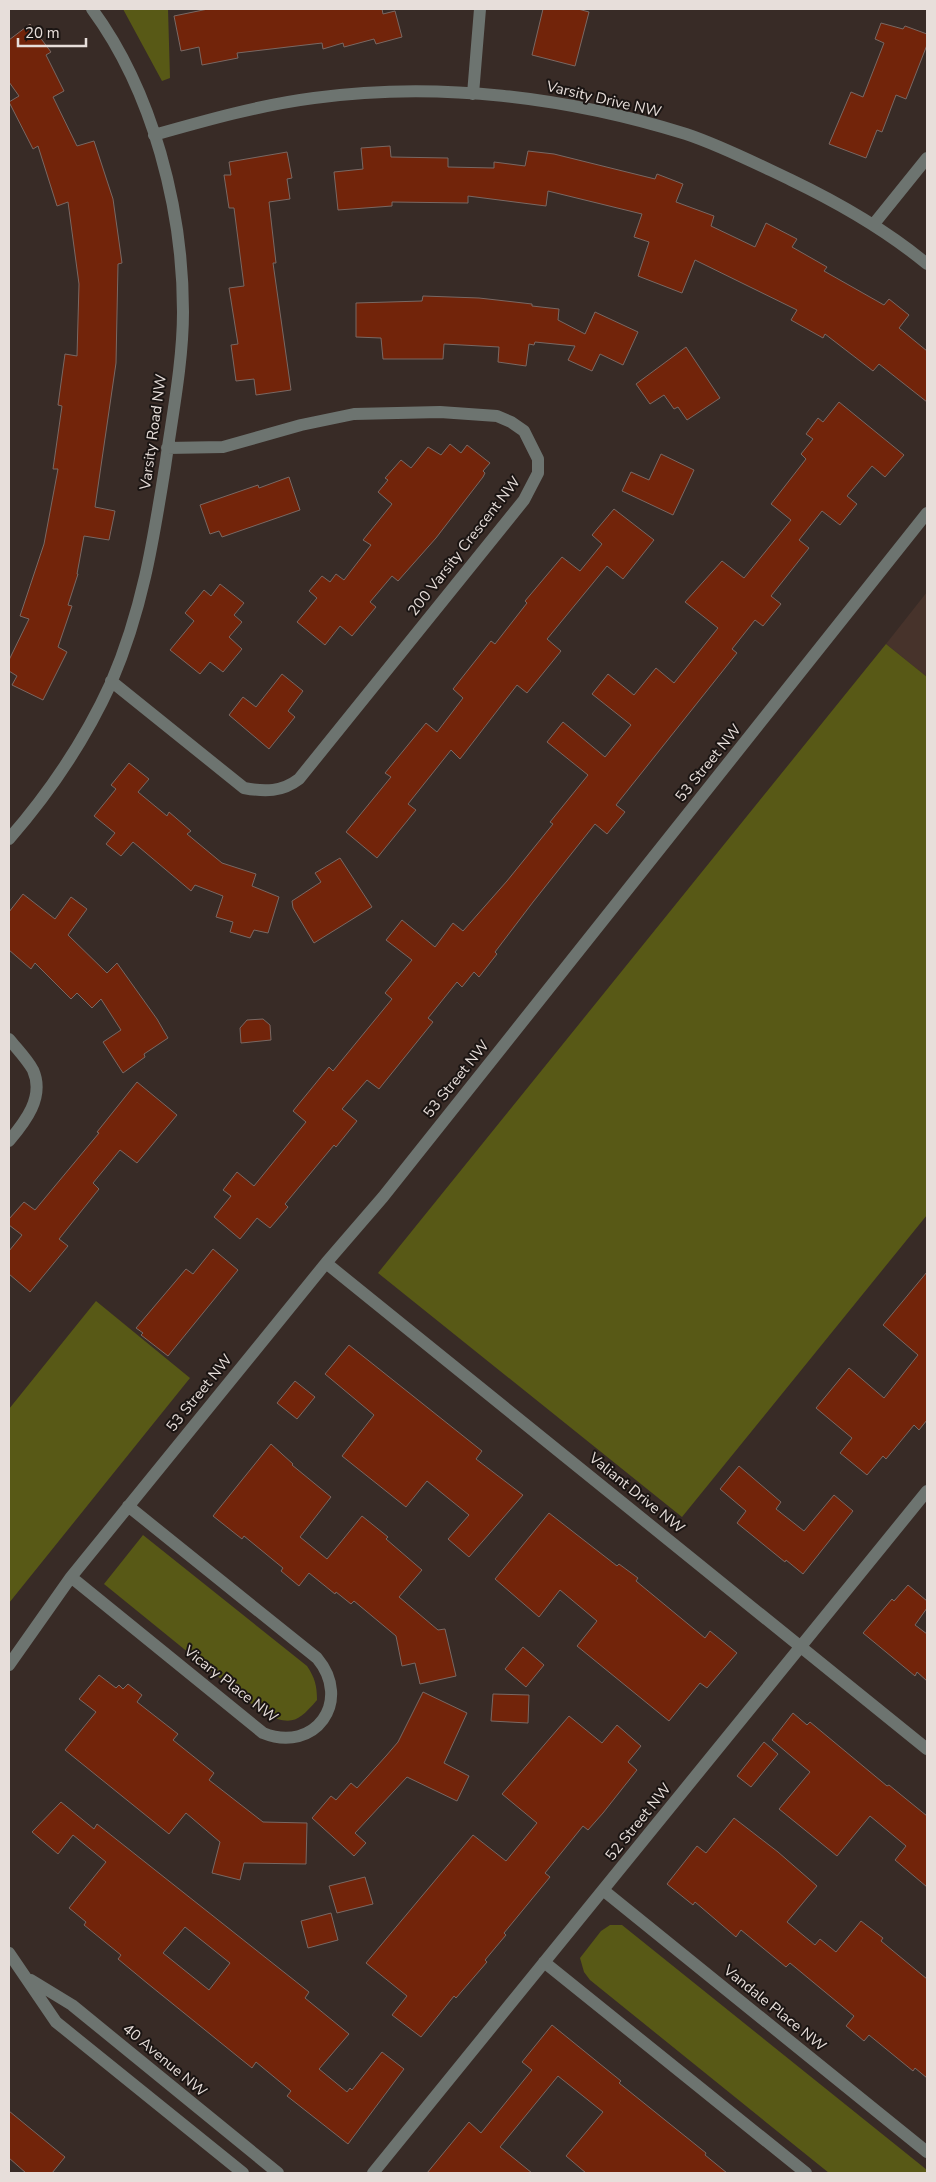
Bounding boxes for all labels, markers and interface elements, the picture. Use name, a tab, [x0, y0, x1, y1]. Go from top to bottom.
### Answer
scale bar	[18, 15, 85, 47]
text: 20 m	[25, 23, 60, 43]
street label: Varsity Drive NW	[544, 76, 664, 122]
street label: Varsity Road NW	[135, 372, 171, 492]
street label: 200 Varsity Crescent NW	[403, 472, 525, 620]
street label: 53 Street NW	[671, 720, 746, 806]
street label: 53 Street NW	[419, 1036, 494, 1122]
street label: 53 Street NW	[162, 1350, 237, 1436]
street label: Valiant Drive NW	[584, 1447, 690, 1538]
street label: Vicary Place NW	[179, 1640, 283, 1727]
street label: 52 Street NW	[601, 1779, 676, 1865]
street label: Vandale Place NW	[719, 1960, 831, 2056]
street label: 40 Avenue NW	[119, 2019, 212, 2102]

